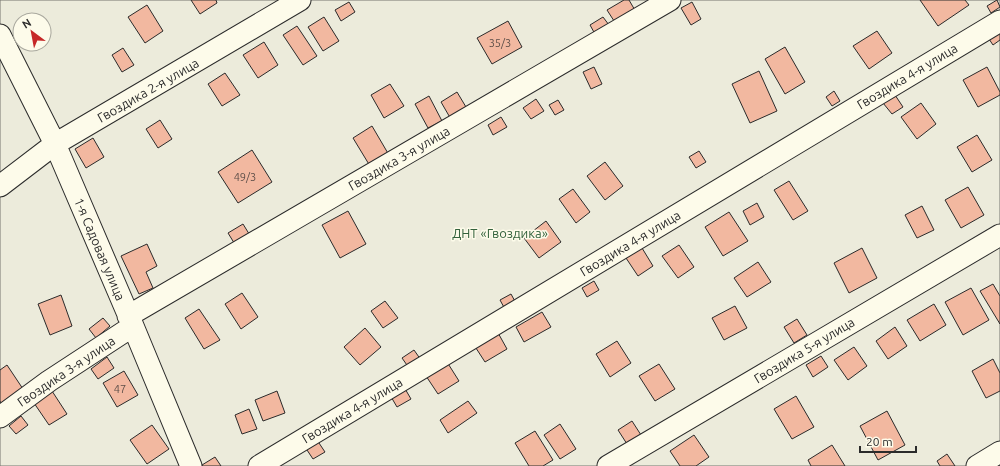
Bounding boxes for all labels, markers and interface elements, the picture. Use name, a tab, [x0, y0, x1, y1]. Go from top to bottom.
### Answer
north arrow	[12, 12, 52, 52]
text: N	[20, 16, 33, 31]
house number: 35/3	[489, 37, 511, 49]
street label: Гвоздика 4-я улица	[854, 40, 960, 112]
street label: Гвоздика 2-я улица	[95, 55, 201, 125]
street label: Гвоздика 3-я улица	[346, 123, 452, 193]
house number: 49/3	[234, 171, 256, 183]
street label: 1-я Садовая улица	[72, 195, 128, 303]
street label: Гвоздика 4-я улица	[577, 207, 683, 279]
park label: ДНТ «Гвоздика»	[452, 226, 548, 240]
street label: Гвоздика 5-я улица	[751, 314, 857, 386]
street label: Гвоздика 3-я улица	[15, 333, 117, 409]
street label: Гвоздика 4-я улица	[299, 374, 405, 446]
house number: 47	[114, 383, 126, 395]
scale bar	[860, 428, 916, 454]
text: 20 m	[866, 435, 893, 448]

